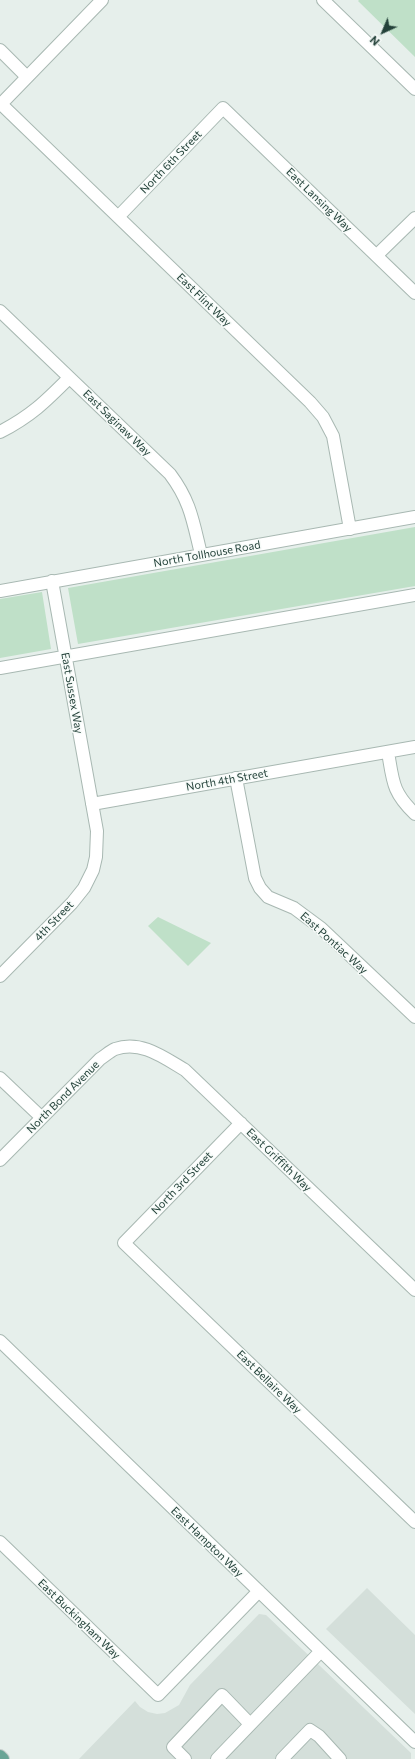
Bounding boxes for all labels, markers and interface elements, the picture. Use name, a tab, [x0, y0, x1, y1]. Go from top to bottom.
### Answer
north arrow	[363, 12, 403, 52]
text: N	[367, 33, 382, 49]
street label: North 6th Street	[137, 128, 205, 196]
street label: East Lansing Way	[283, 165, 355, 235]
street label: East Flint Way	[174, 271, 234, 329]
street label: East Saginaw Way	[80, 387, 154, 459]
street label: North Tollhouse Road	[153, 538, 261, 570]
street label: East Sussex Way	[58, 651, 86, 735]
street label: North 4th Street	[185, 766, 269, 794]
street label: 4th Street	[32, 898, 76, 944]
street label: East Pontiac Way	[298, 909, 370, 977]
street label: North Bond Avenue	[24, 1058, 102, 1136]
street label: East Griffith Way	[244, 1126, 314, 1194]
street label: North 3rd Street	[149, 1149, 215, 1217]
street label: East Bellaire Way	[234, 1348, 304, 1416]
street label: East Hampton Way	[168, 1504, 246, 1580]
street label: East Buckingham Way	[35, 1576, 123, 1662]

